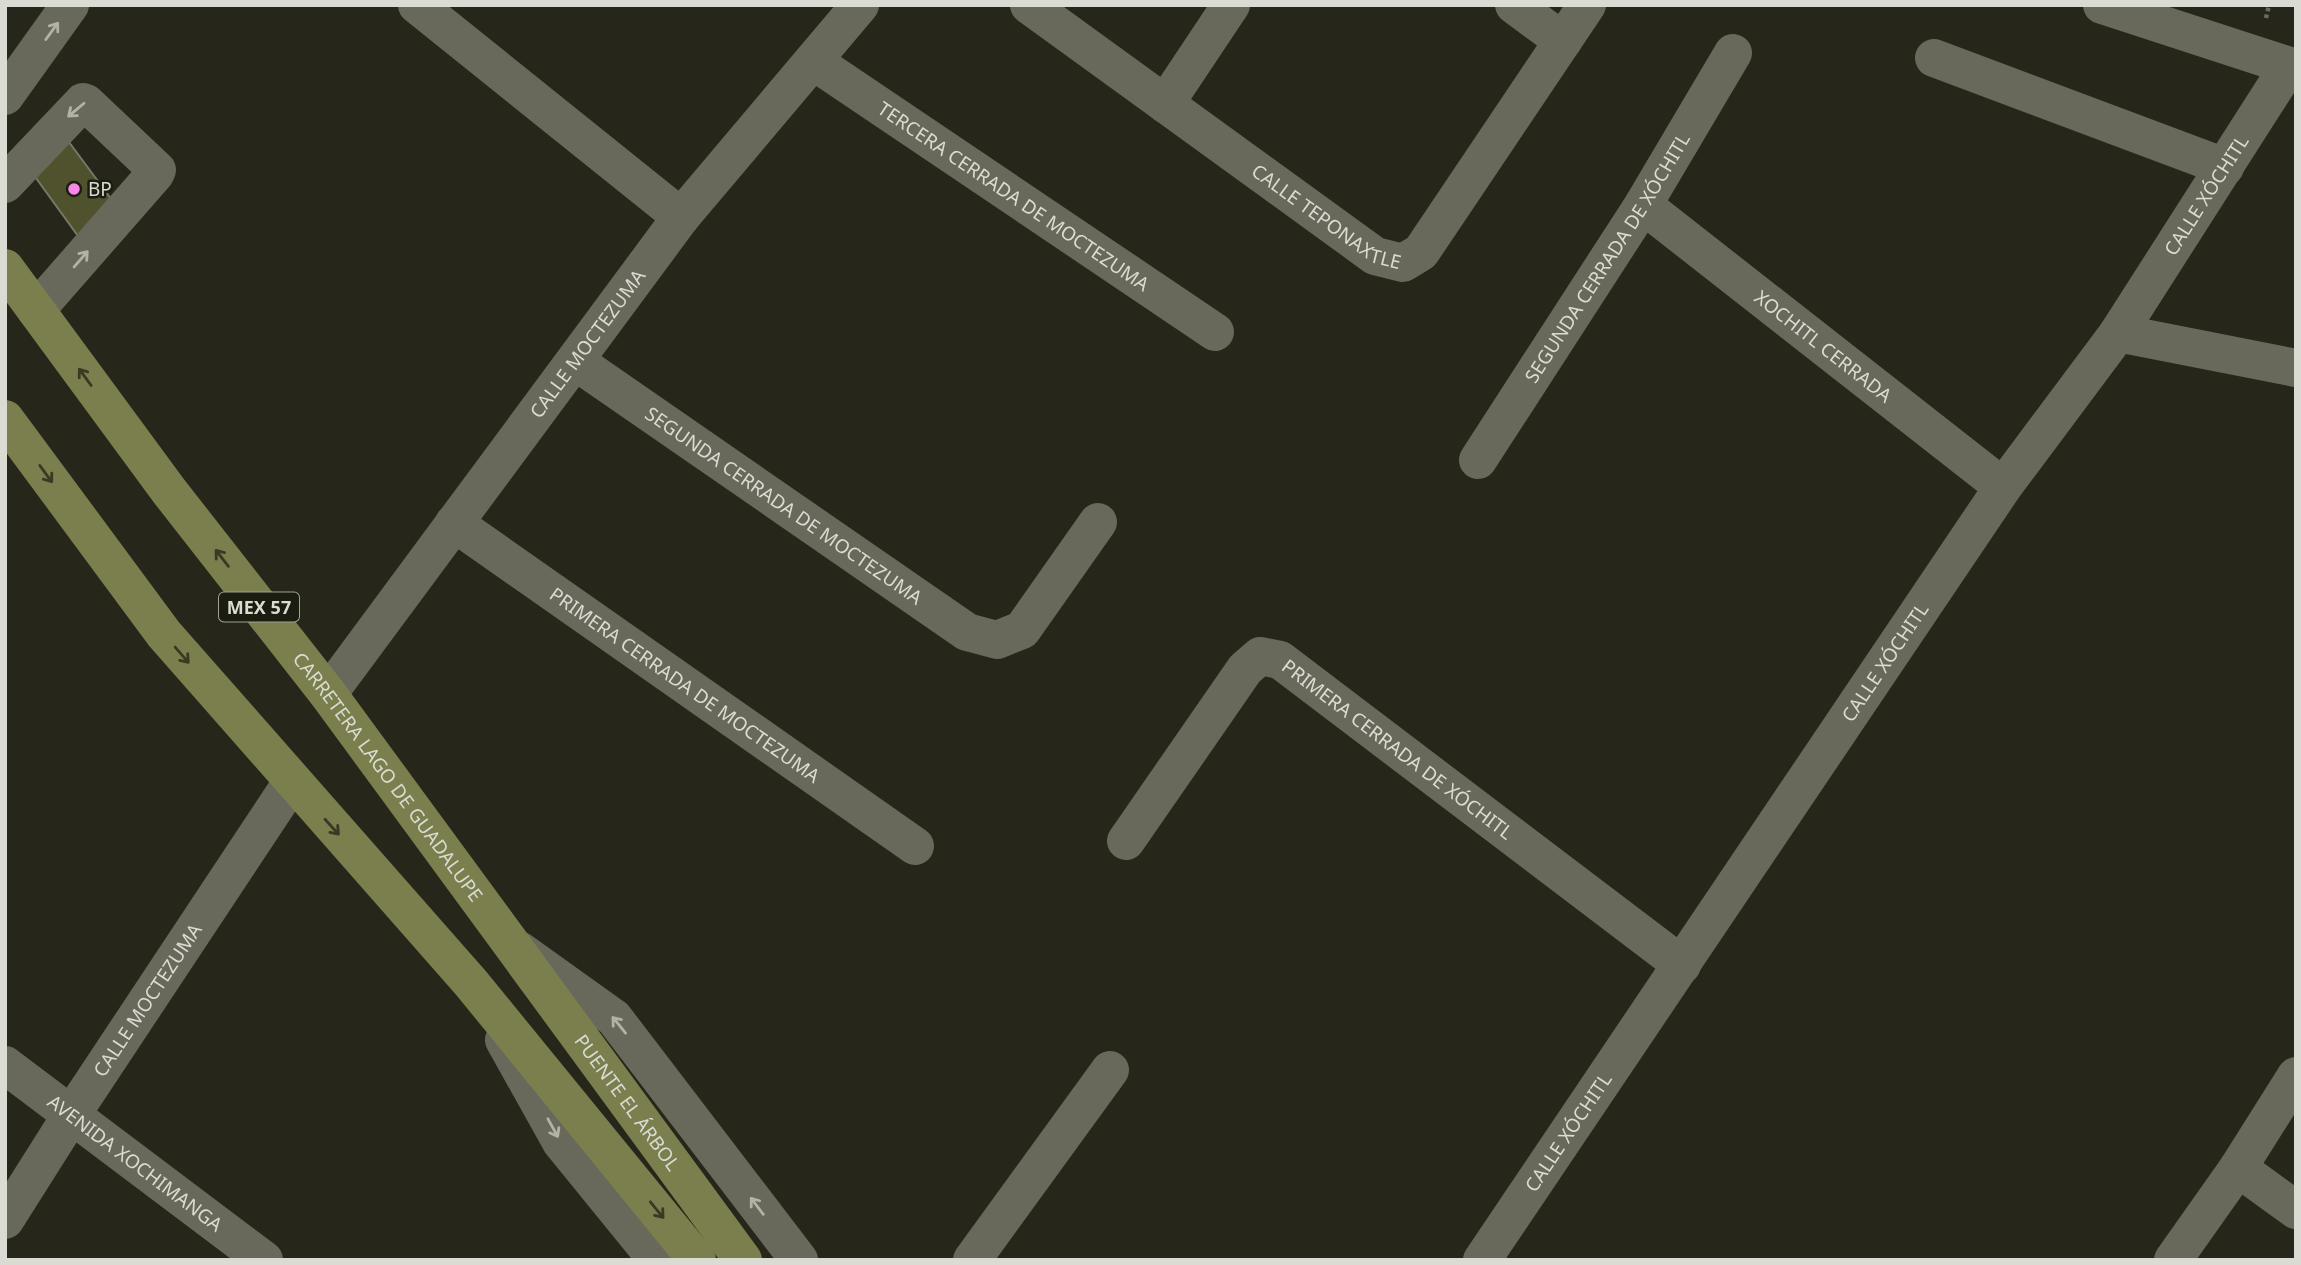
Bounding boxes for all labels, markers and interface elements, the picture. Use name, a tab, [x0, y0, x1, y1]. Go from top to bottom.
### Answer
one-way arrow	[45, 22, 59, 41]
street label: TERCERA CERRADA DE MOCTEZUMA	[873, 95, 1155, 298]
one-way arrow	[68, 103, 86, 118]
street label: SEGUNDA CERRADA DE XÓCHITL	[1518, 128, 1696, 388]
street label: CALLE XÓCHITL	[2158, 130, 2254, 260]
street label: CALLE TEPONAXTLE	[1246, 158, 1404, 275]
place label: BP	[88, 176, 112, 202]
marker: BP	[66, 181, 82, 197]
one-way arrow	[73, 250, 89, 268]
street label: CALLE MOCTEZUMA	[524, 263, 652, 423]
street label: XOCHITL CERRADA	[1749, 284, 1898, 409]
one-way arrow	[78, 368, 92, 387]
street label: SEGUNDA CERRADA DE MOCTEZUMA	[640, 400, 928, 611]
one-way arrow	[38, 464, 53, 482]
one-way arrow	[214, 550, 229, 568]
street label: PRIMERA CERRADA DE MOCTEZUMA	[545, 581, 826, 789]
road number: MEX 57	[219, 592, 299, 622]
street label: CALLE XÓCHITL	[1836, 597, 1934, 727]
one-way arrow	[174, 646, 190, 664]
street label: CARRETERA LAGO DE GUADALUPE	[287, 647, 489, 907]
street label: PRIMERA CERRADA DE XÓCHITL	[1277, 653, 1518, 845]
one-way arrow	[324, 817, 340, 835]
street label: CALLE MOCTEZUMA	[87, 918, 208, 1082]
one-way arrow	[611, 1016, 627, 1034]
street label: PUENTE EL ÁRBOL	[569, 1029, 686, 1176]
street label: CALLE XÓCHITL	[1519, 1068, 1618, 1197]
street label: AVENIDA XOCHIMANGA	[42, 1089, 229, 1238]
one-way arrow	[546, 1117, 560, 1137]
one-way arrow	[750, 1197, 765, 1215]
one-way arrow	[649, 1200, 664, 1218]

